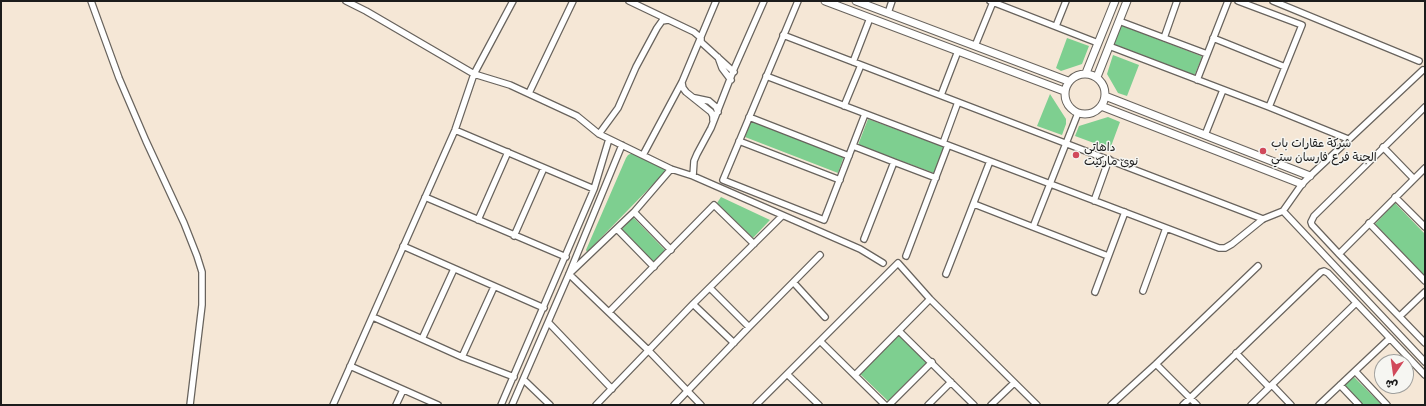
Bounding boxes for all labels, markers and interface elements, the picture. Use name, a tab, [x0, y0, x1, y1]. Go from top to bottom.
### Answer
place label: شرکة عقارات باب الجنة فرع فارسان ستي	[1271, 137, 1377, 165]
place label: داهاتی نوێ مارکێت	[1084, 141, 1138, 169]
marker: شرکة عقارات باب الجنة فرع فارسان ستي	[1258, 146, 1268, 156]
marker: داهاتی نوێ مارکێت	[1071, 150, 1081, 160]
north arrow	[1374, 354, 1414, 394]
text: ش	[1384, 377, 1399, 393]

